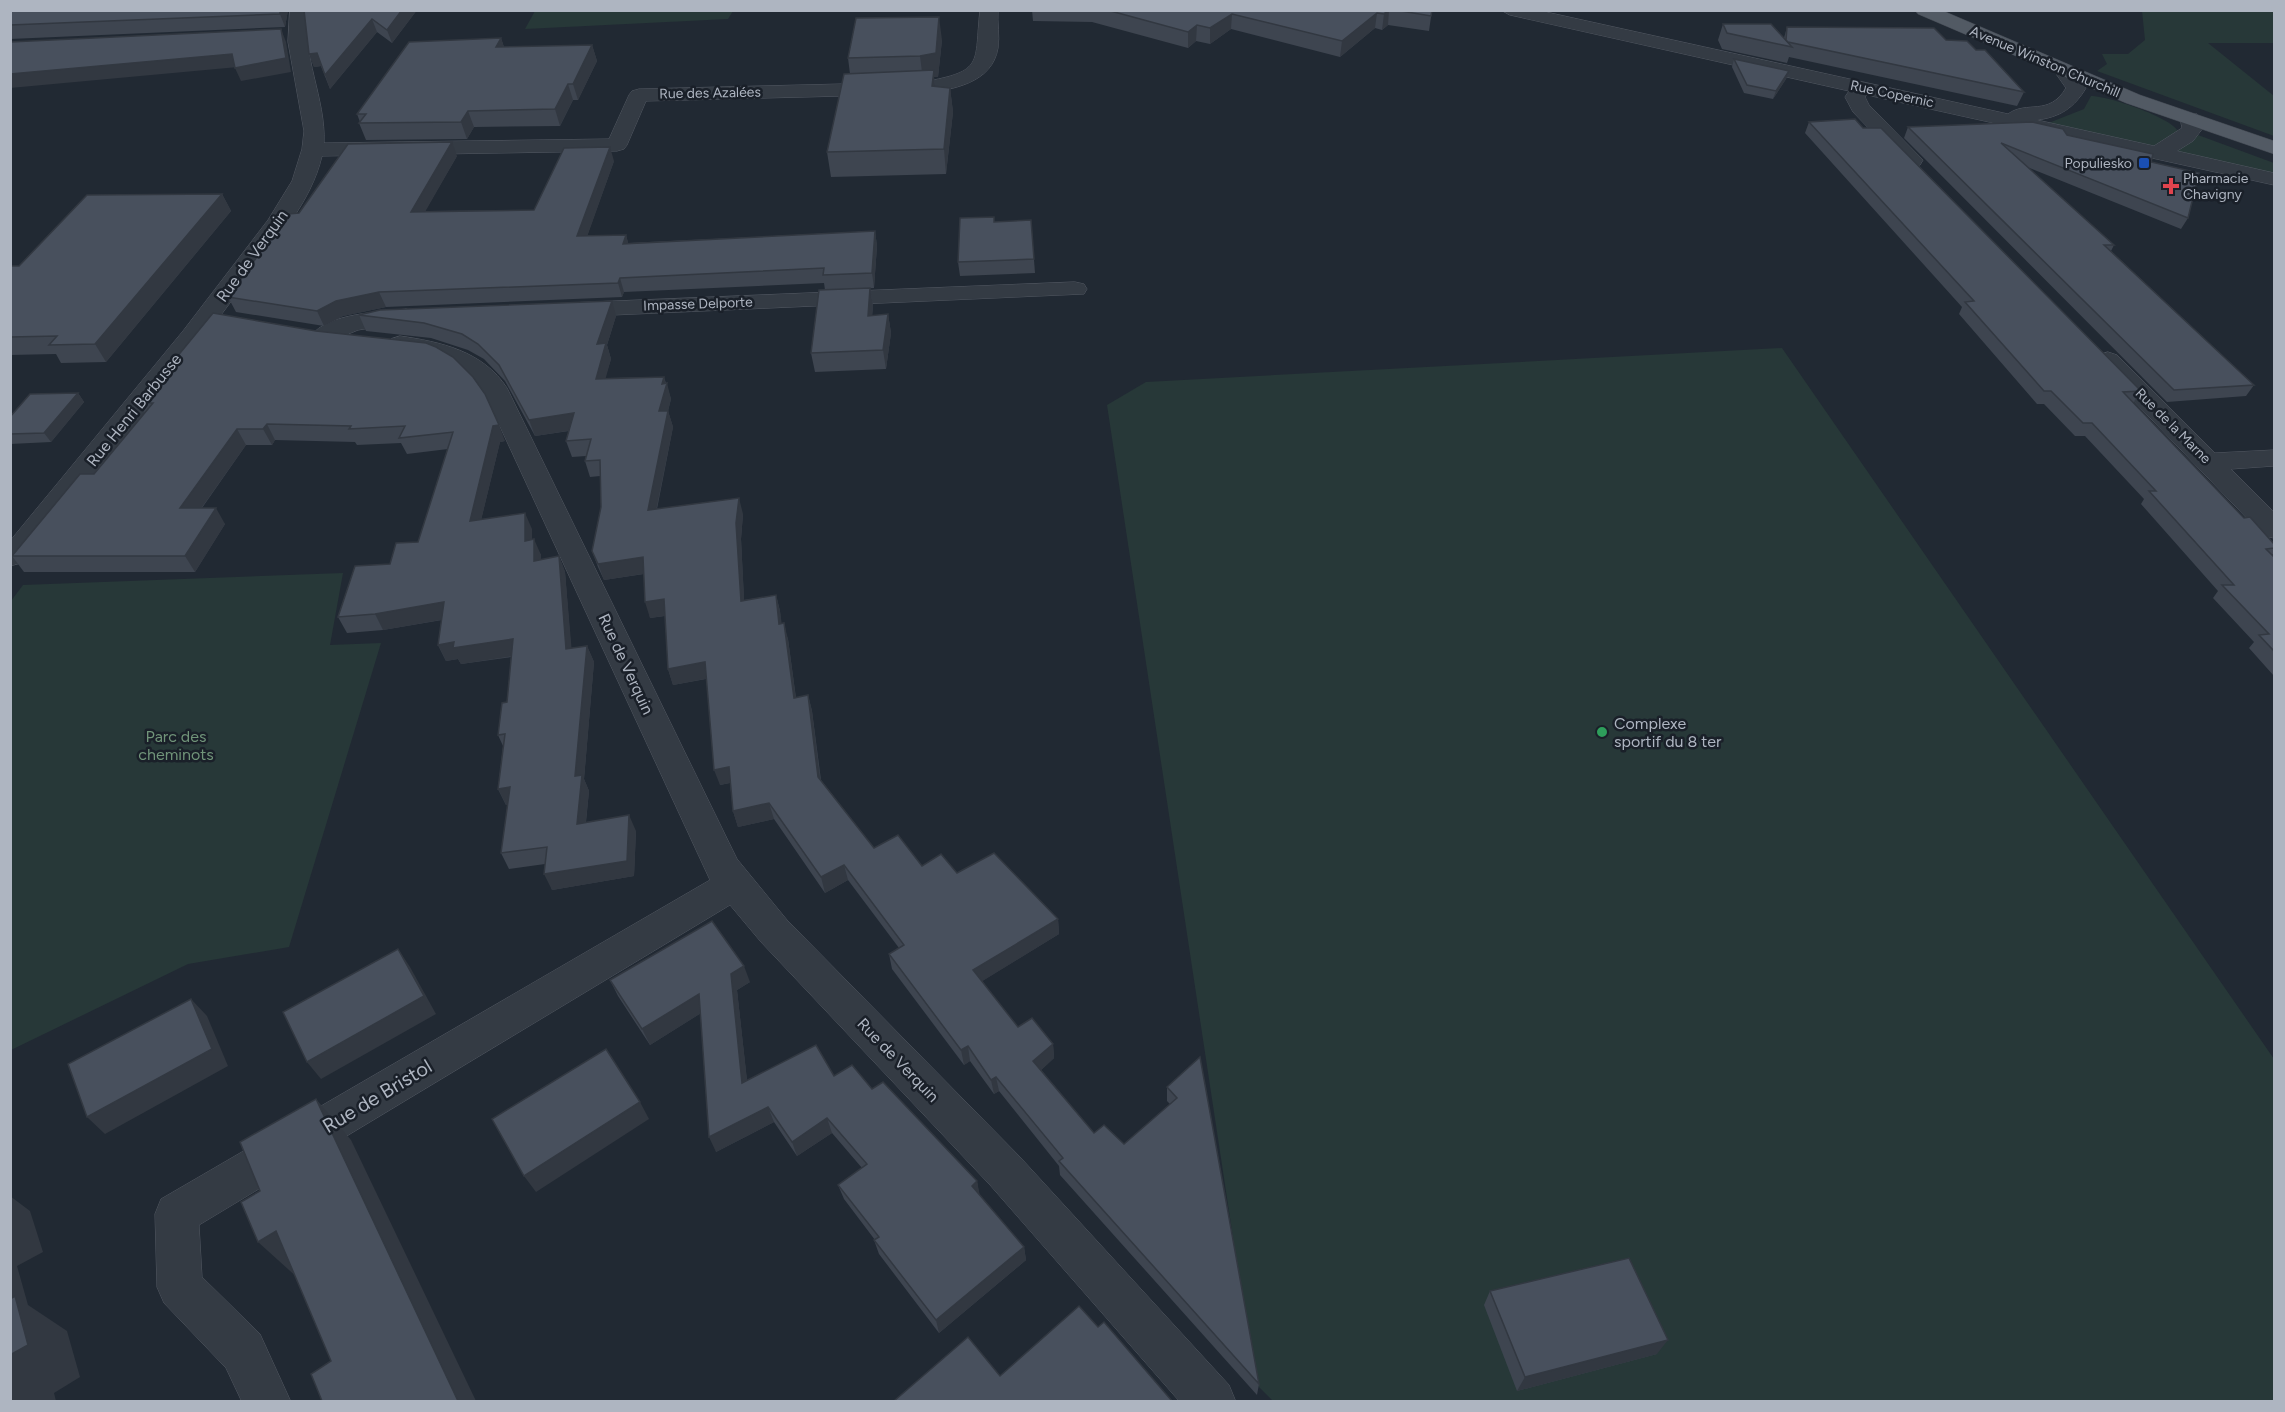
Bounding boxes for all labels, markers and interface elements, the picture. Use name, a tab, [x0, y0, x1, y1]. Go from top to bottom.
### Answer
street label: Avenue Winston Churchill	[1967, 23, 2123, 101]
street label: Rue Copernic	[1849, 77, 1936, 111]
street label: Rue des Azalées	[659, 84, 761, 102]
place label: Populiesko	[2065, 155, 2132, 172]
marker: Populiesko	[2137, 156, 2151, 170]
place label: Pharmacie Chavigny	[2183, 170, 2249, 203]
marker: Pharmacie Chavigny	[2164, 179, 2178, 193]
street label: Rue de Verquin	[212, 206, 292, 306]
street label: Impasse Delporte	[643, 294, 753, 314]
street label: Rue Henri Barbusse	[83, 350, 185, 470]
street label: Rue de la Marne	[2132, 385, 2215, 468]
street label: Rue de Verquin	[594, 611, 658, 718]
place label: Complexe sportif du 8 ter	[1614, 714, 1722, 751]
marker: Complexe sportif du 8 ter	[1595, 725, 1609, 739]
park label: Parc des cheminots	[138, 727, 214, 764]
street label: Rue de Verquin	[853, 1014, 943, 1106]
street label: Rue de Bristol	[318, 1054, 436, 1138]

